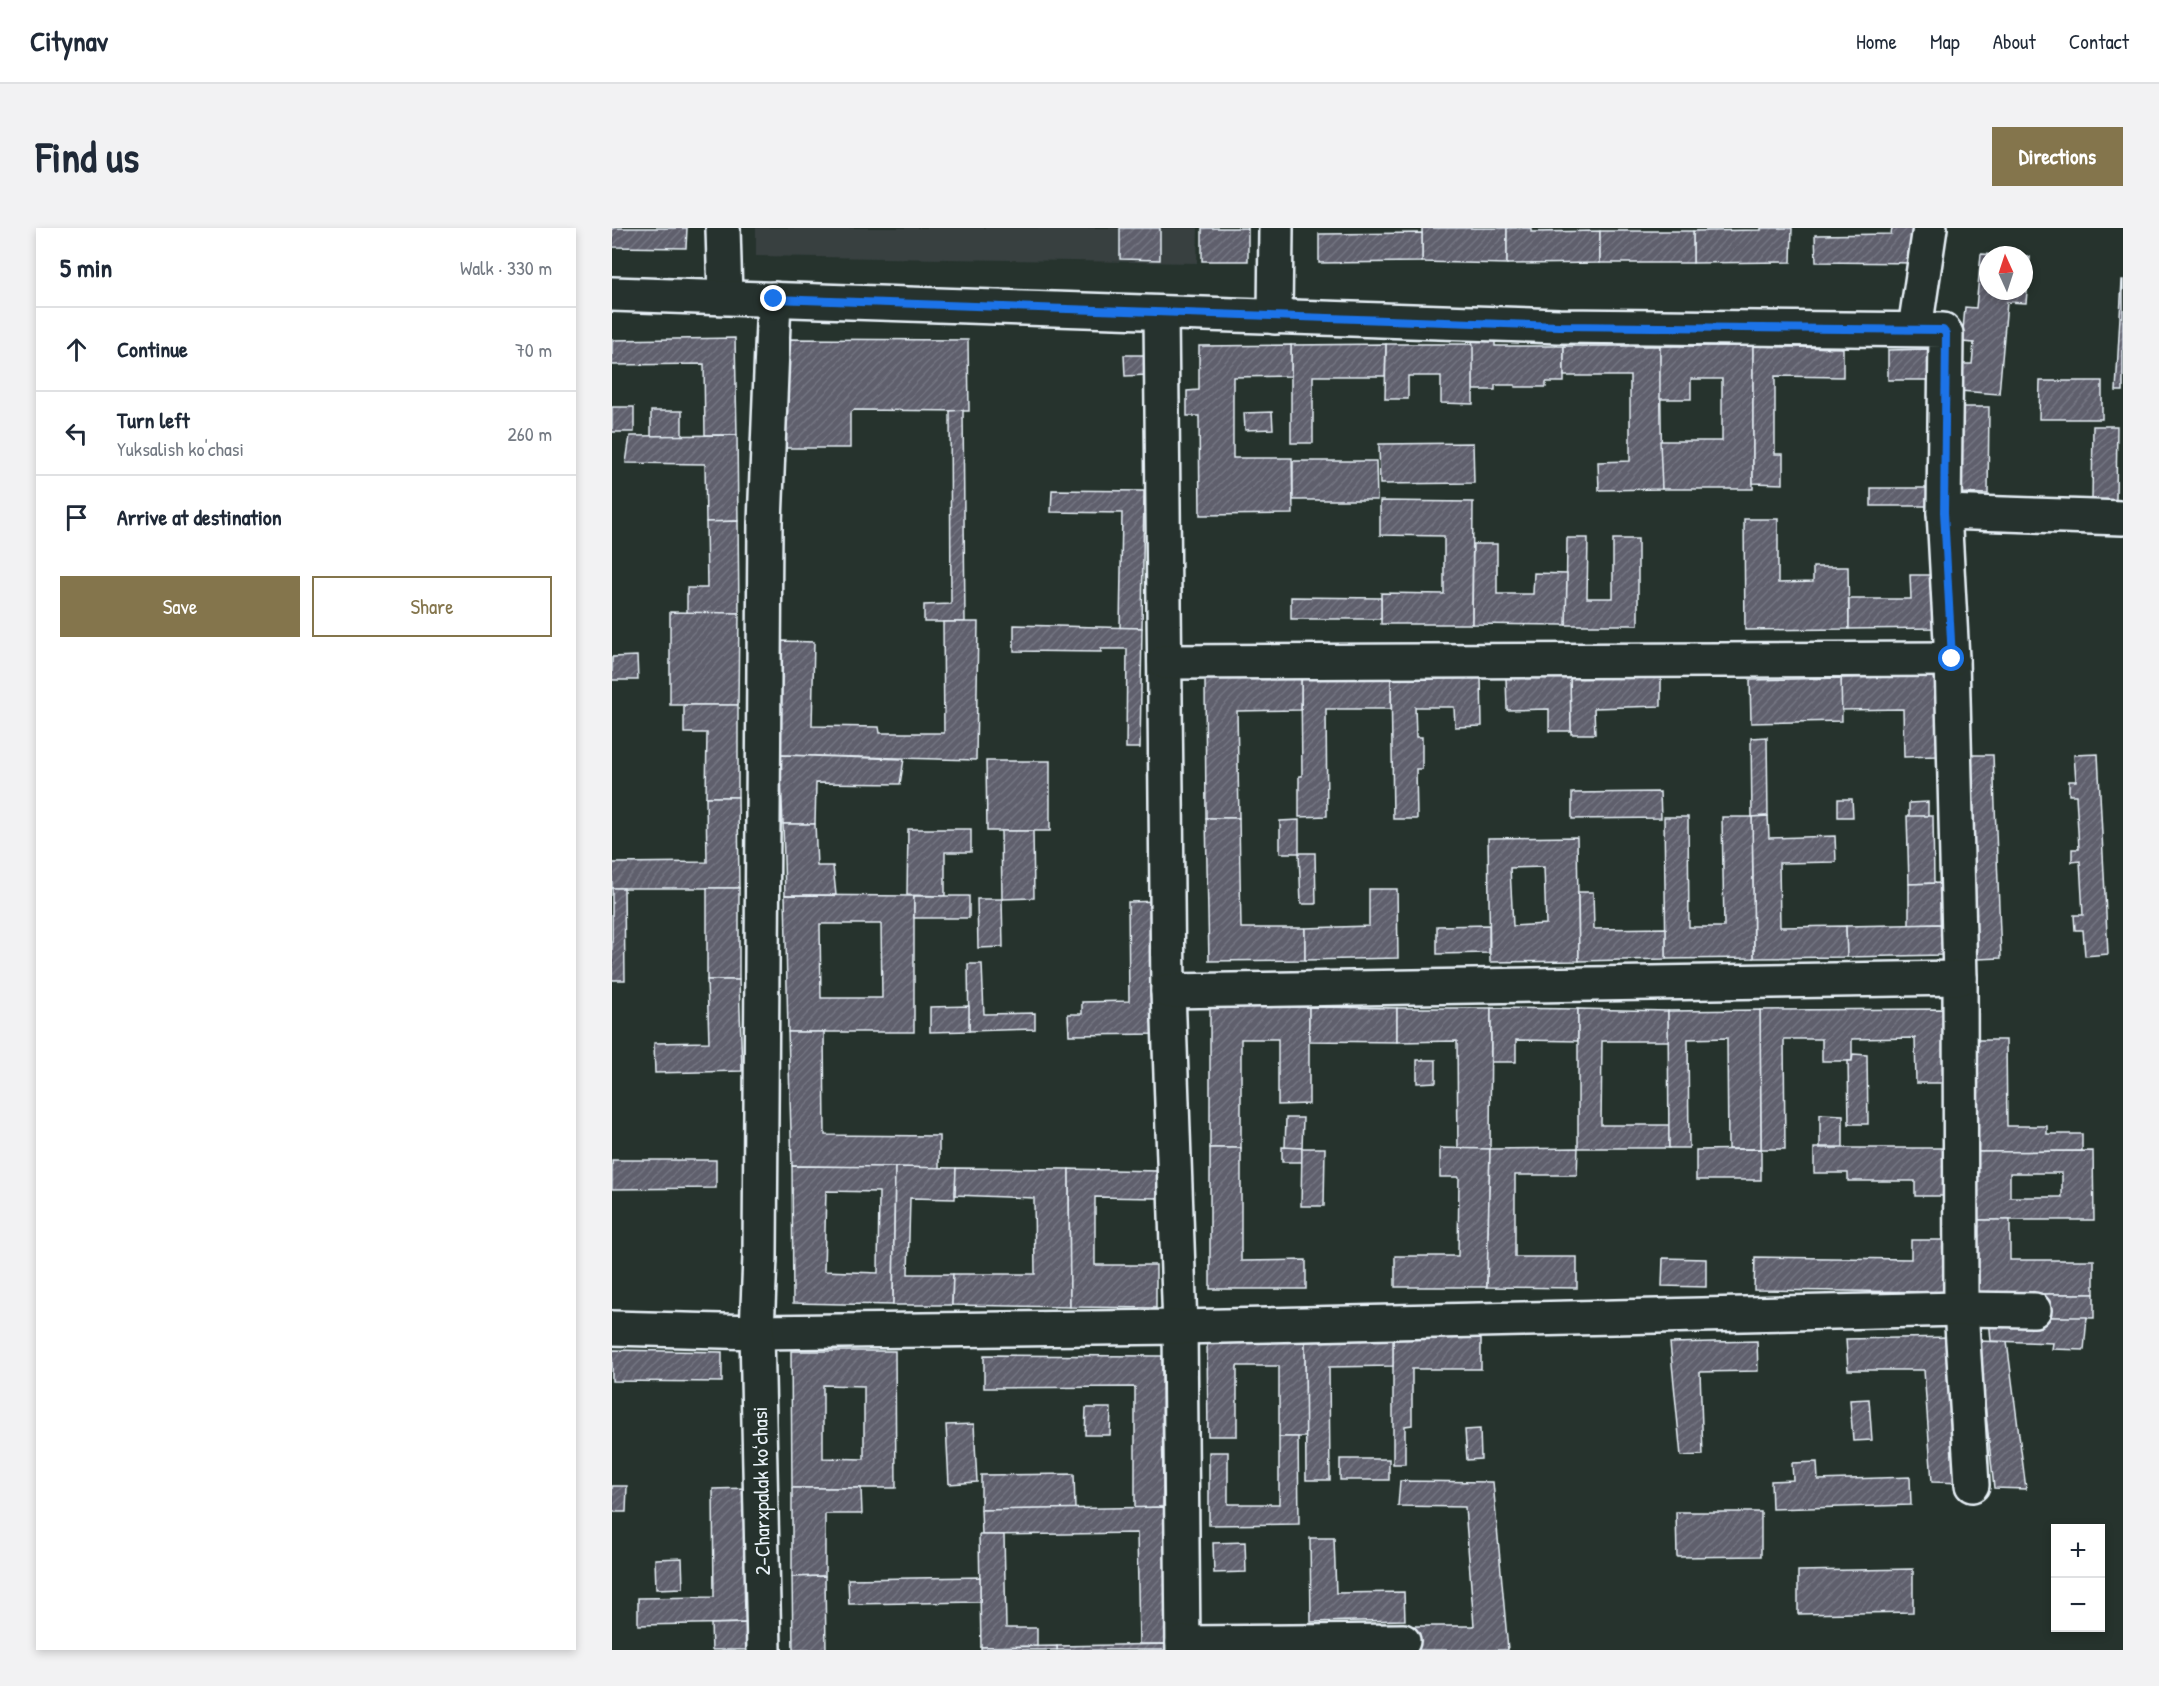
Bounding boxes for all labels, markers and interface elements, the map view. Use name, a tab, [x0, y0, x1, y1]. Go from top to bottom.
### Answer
text: Citynav	[30, 22, 108, 60]
text: Home	[1856, 27, 1897, 56]
text: Map	[1930, 27, 1960, 56]
text: About	[1993, 27, 2036, 56]
text: Contact	[2069, 27, 2129, 56]
button: Directions	[1992, 127, 2123, 186]
text: Find us	[36, 128, 139, 185]
north arrow	[1979, 246, 2033, 300]
text: 5 min	[60, 250, 112, 285]
text: Walk · 330 m	[460, 254, 552, 281]
route end	[760, 285, 786, 311]
icon: ahead	[60, 333, 93, 366]
text: Continue	[117, 334, 188, 364]
text: 70 m	[515, 336, 552, 363]
text: Turn left	[117, 405, 190, 435]
icon: left	[60, 417, 93, 450]
text: 260 m	[508, 420, 552, 447]
text: Yuksalish ko'chasi	[117, 435, 244, 462]
icon: arrive	[60, 501, 93, 534]
text: Arrive at destination	[117, 502, 282, 532]
button: Save	[60, 576, 300, 637]
button: Share	[312, 576, 552, 637]
route start	[1938, 645, 1964, 671]
street label: 2-Charxpalak koʻchasi	[745, 1406, 777, 1576]
map controls	[2051, 1524, 2105, 1632]
button: +	[2051, 1524, 2105, 1578]
button: −	[2051, 1578, 2105, 1632]

